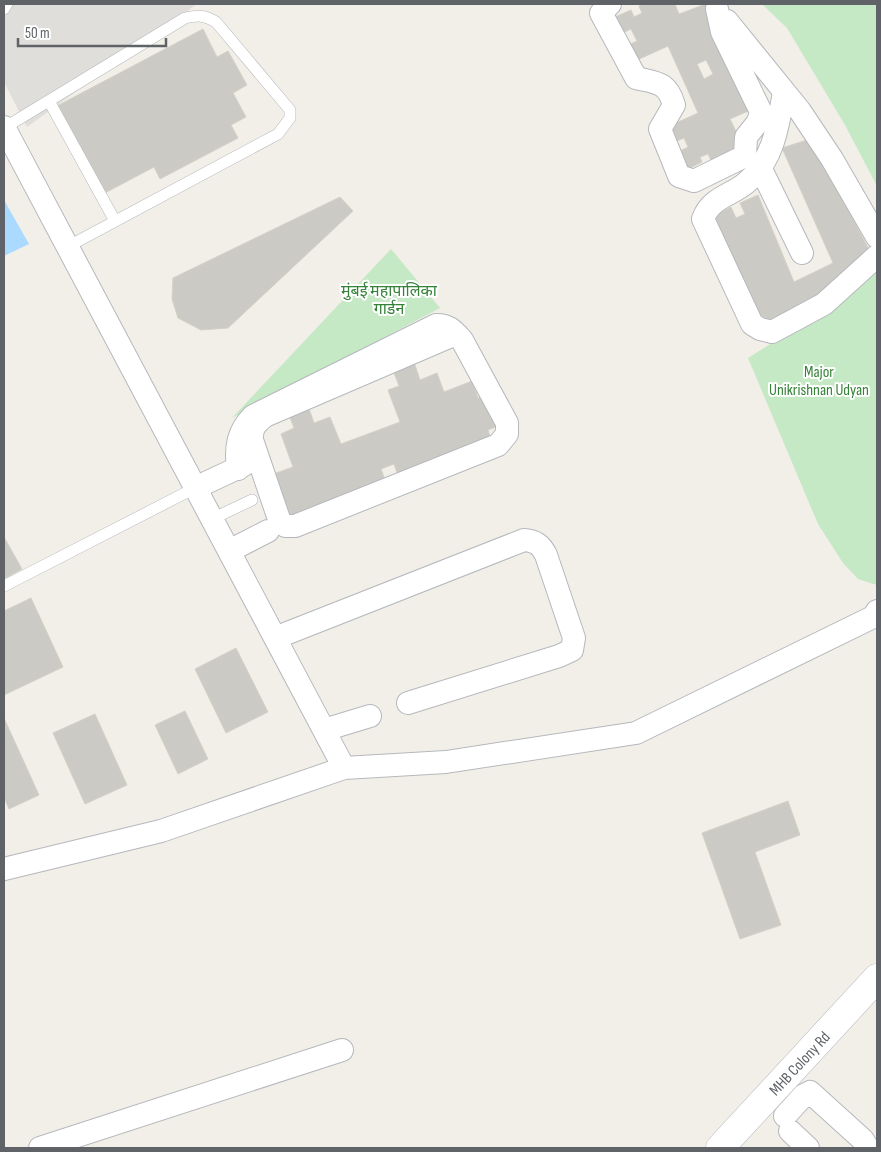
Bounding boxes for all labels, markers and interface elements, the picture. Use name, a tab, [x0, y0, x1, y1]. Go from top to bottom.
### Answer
scale bar	[18, 15, 165, 47]
text: 50 m	[25, 24, 50, 43]
park label: मुंबई महापालिका गार्डन	[341, 281, 438, 319]
park label: Major Unikrishnan Udyan	[769, 363, 869, 400]
street label: MHB Colony Rd	[766, 1028, 835, 1100]

